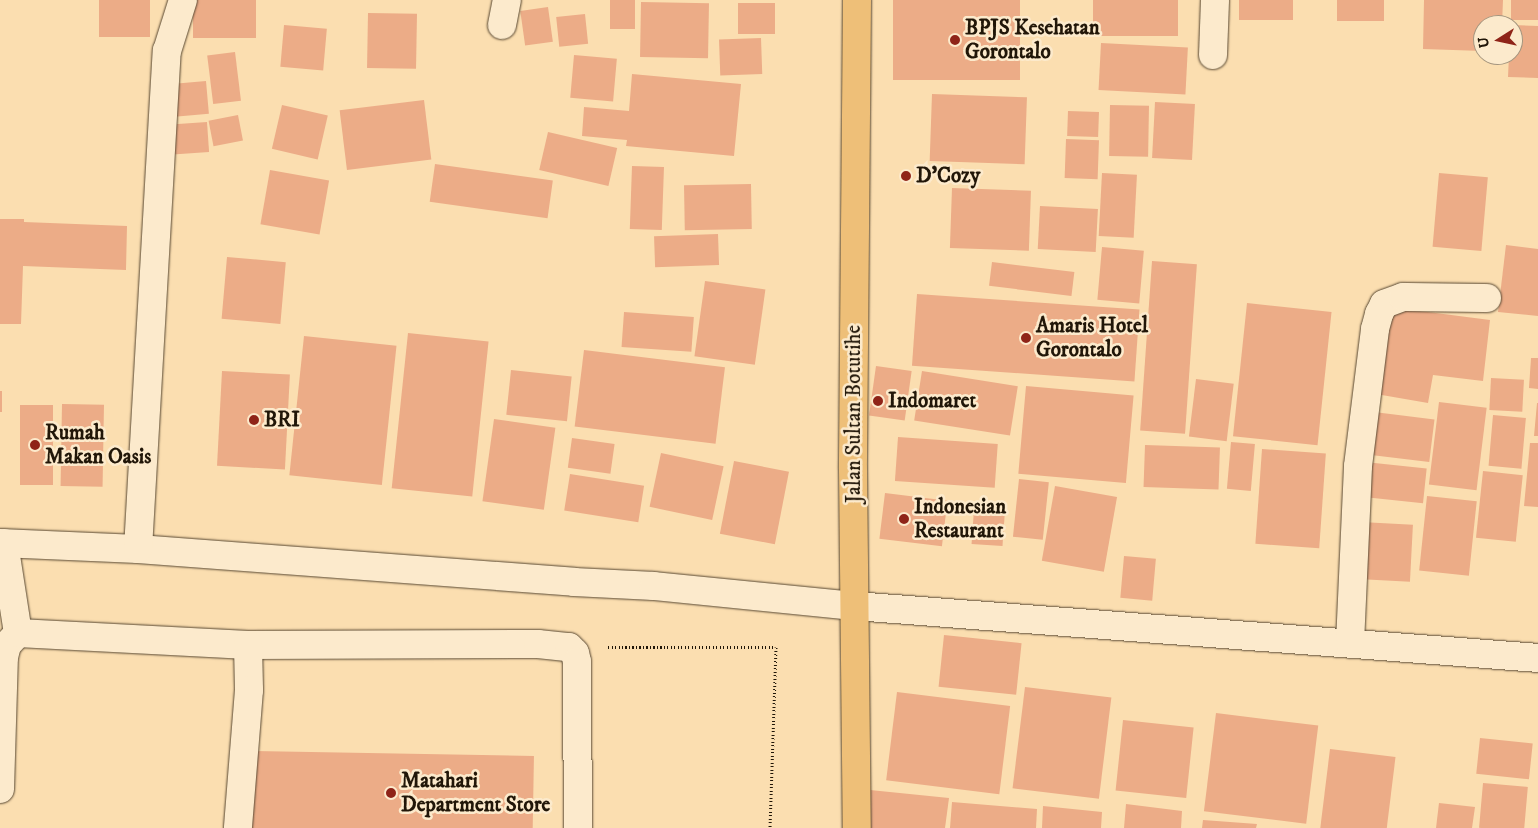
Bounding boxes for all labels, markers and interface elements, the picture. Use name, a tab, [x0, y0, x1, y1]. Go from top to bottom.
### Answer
place label: BPJS Kesehatan Gorontalo	[965, 15, 1100, 65]
north arrow	[1473, 15, 1523, 65]
marker: BPJS Kesehatan Gorontalo	[949, 34, 961, 46]
text: U	[1474, 36, 1494, 49]
place label: D'Cozy	[916, 163, 980, 189]
marker: D'Cozy	[900, 170, 912, 182]
place label: Amaris Hotel Gorontalo	[1036, 313, 1148, 363]
street label: Jalan Sultan Botutihe	[841, 325, 867, 503]
marker: Amaris Hotel Gorontalo	[1020, 332, 1032, 344]
place label: Indomaret	[888, 388, 976, 414]
marker: Indomaret	[872, 395, 884, 407]
place label: BRI	[264, 407, 300, 433]
marker: BRI	[248, 414, 260, 426]
place label: Rumah Makan Oasis	[45, 420, 151, 470]
marker: Rumah Makan Oasis	[29, 439, 41, 451]
place label: Indonesian Restaurant	[914, 494, 1006, 544]
marker: Indonesian Restaurant	[898, 513, 910, 525]
place label: Matahari Department Store	[401, 768, 550, 818]
marker: Matahari Department Store	[385, 787, 397, 799]

